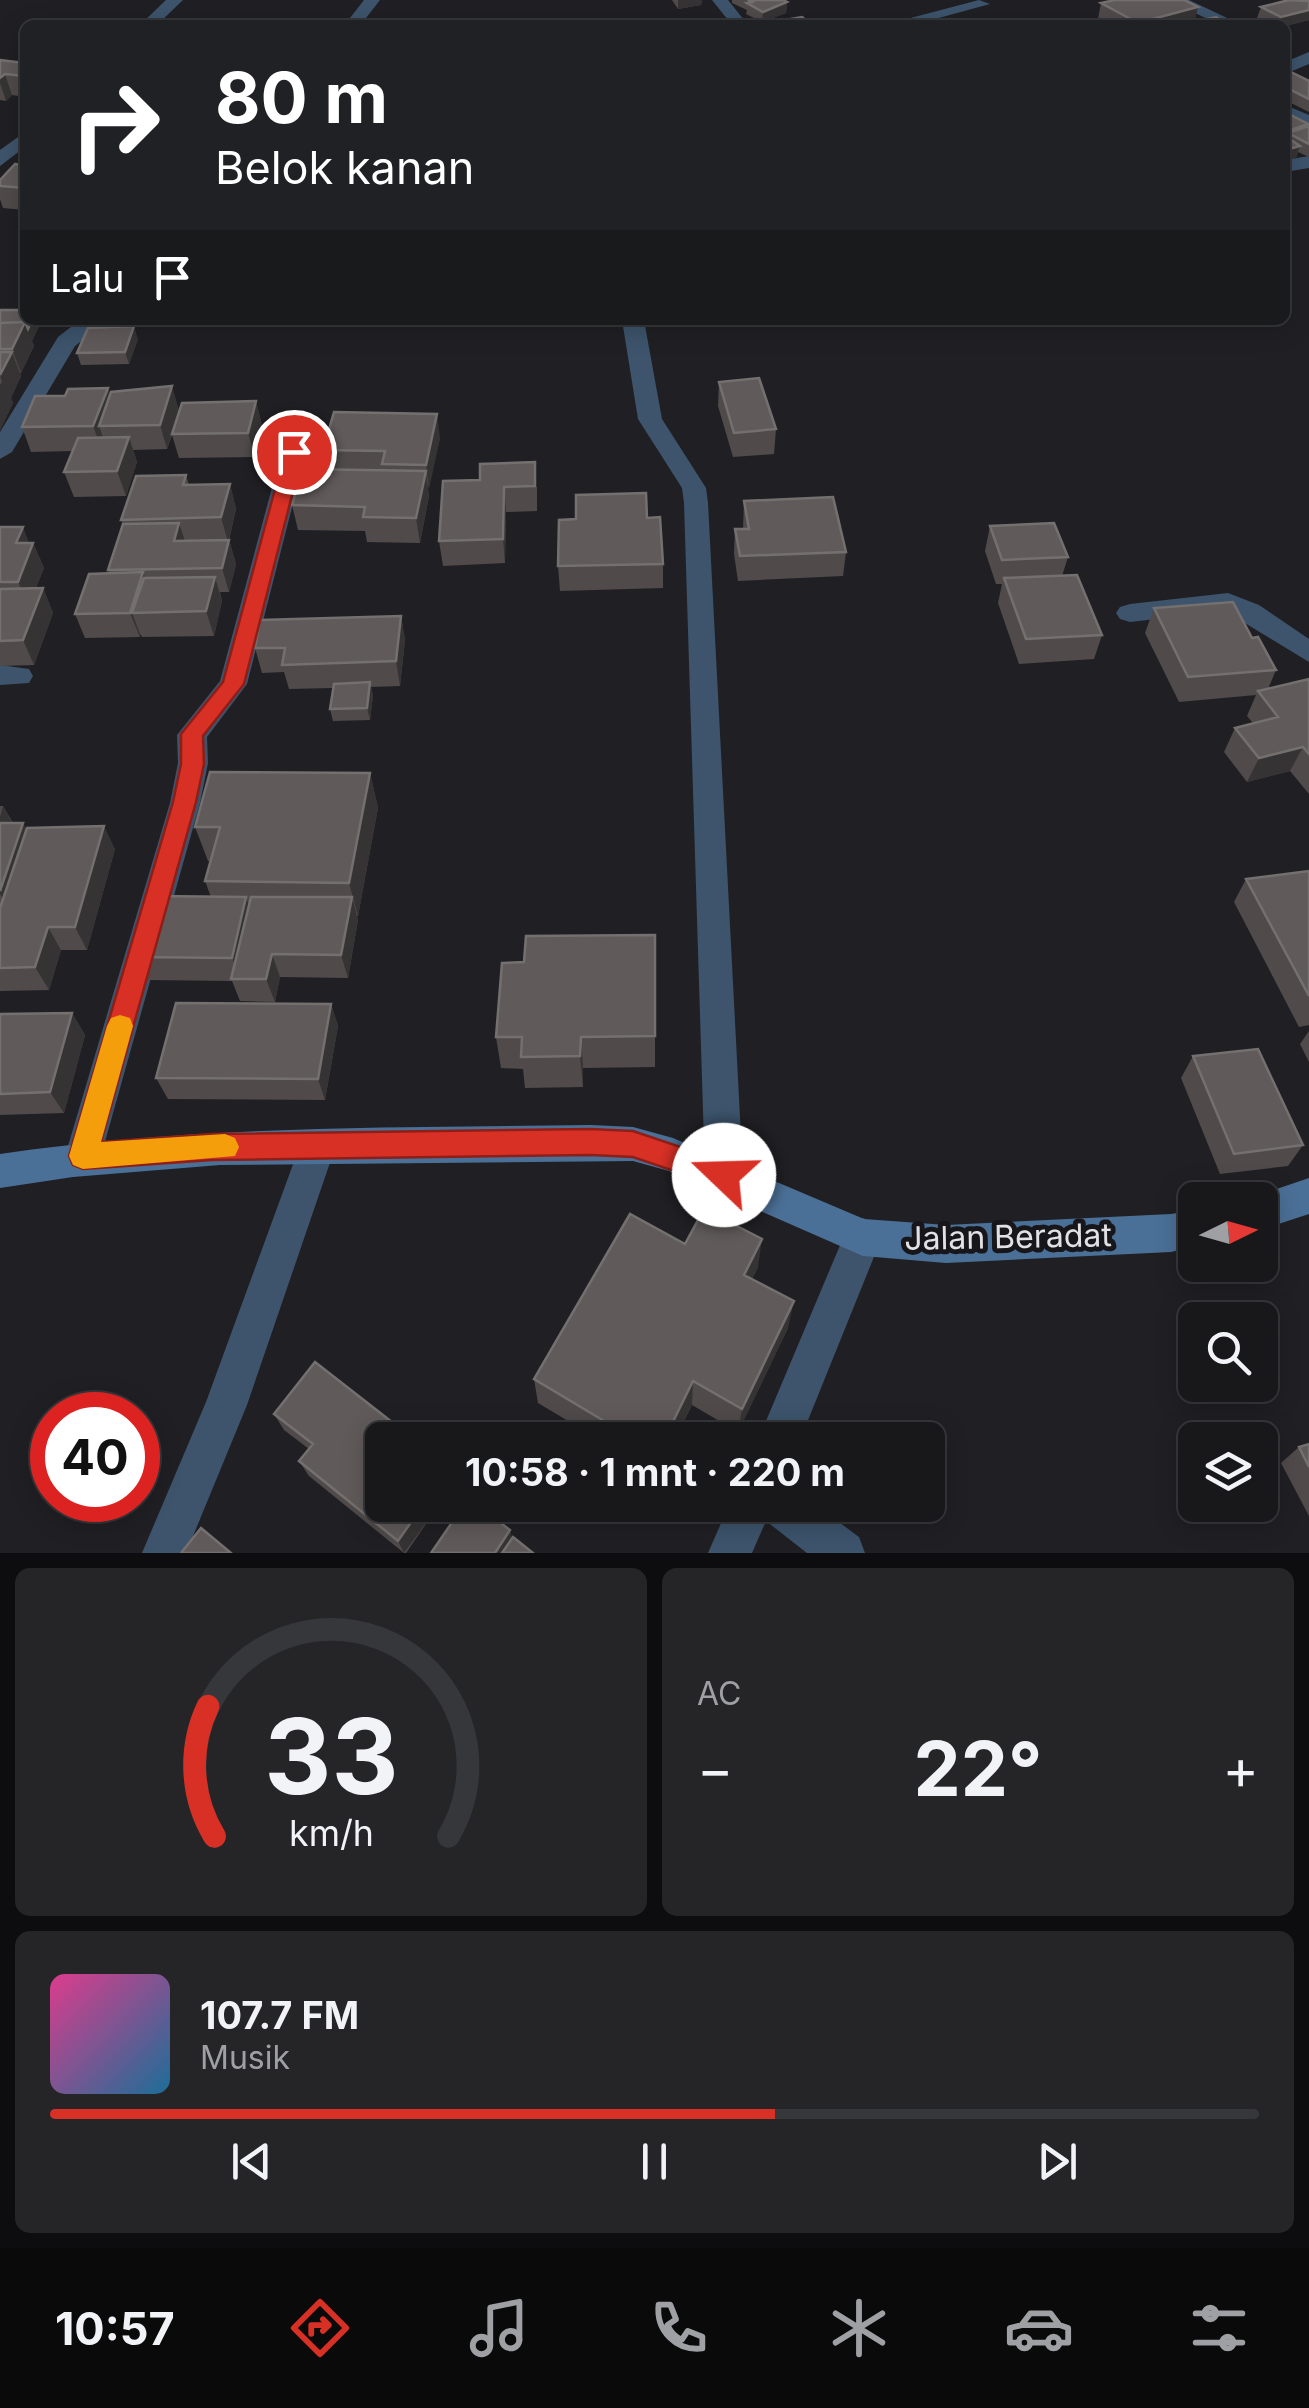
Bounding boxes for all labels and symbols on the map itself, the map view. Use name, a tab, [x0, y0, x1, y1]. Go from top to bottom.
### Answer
pin	[252, 410, 337, 495]
position arrow	[672, 1123, 776, 1227]
north arrow	[1178, 1182, 1278, 1282]
street label: Jalan Beradat	[904, 1215, 1112, 1258]
speed limit sign: 40	[30, 1392, 160, 1522]

